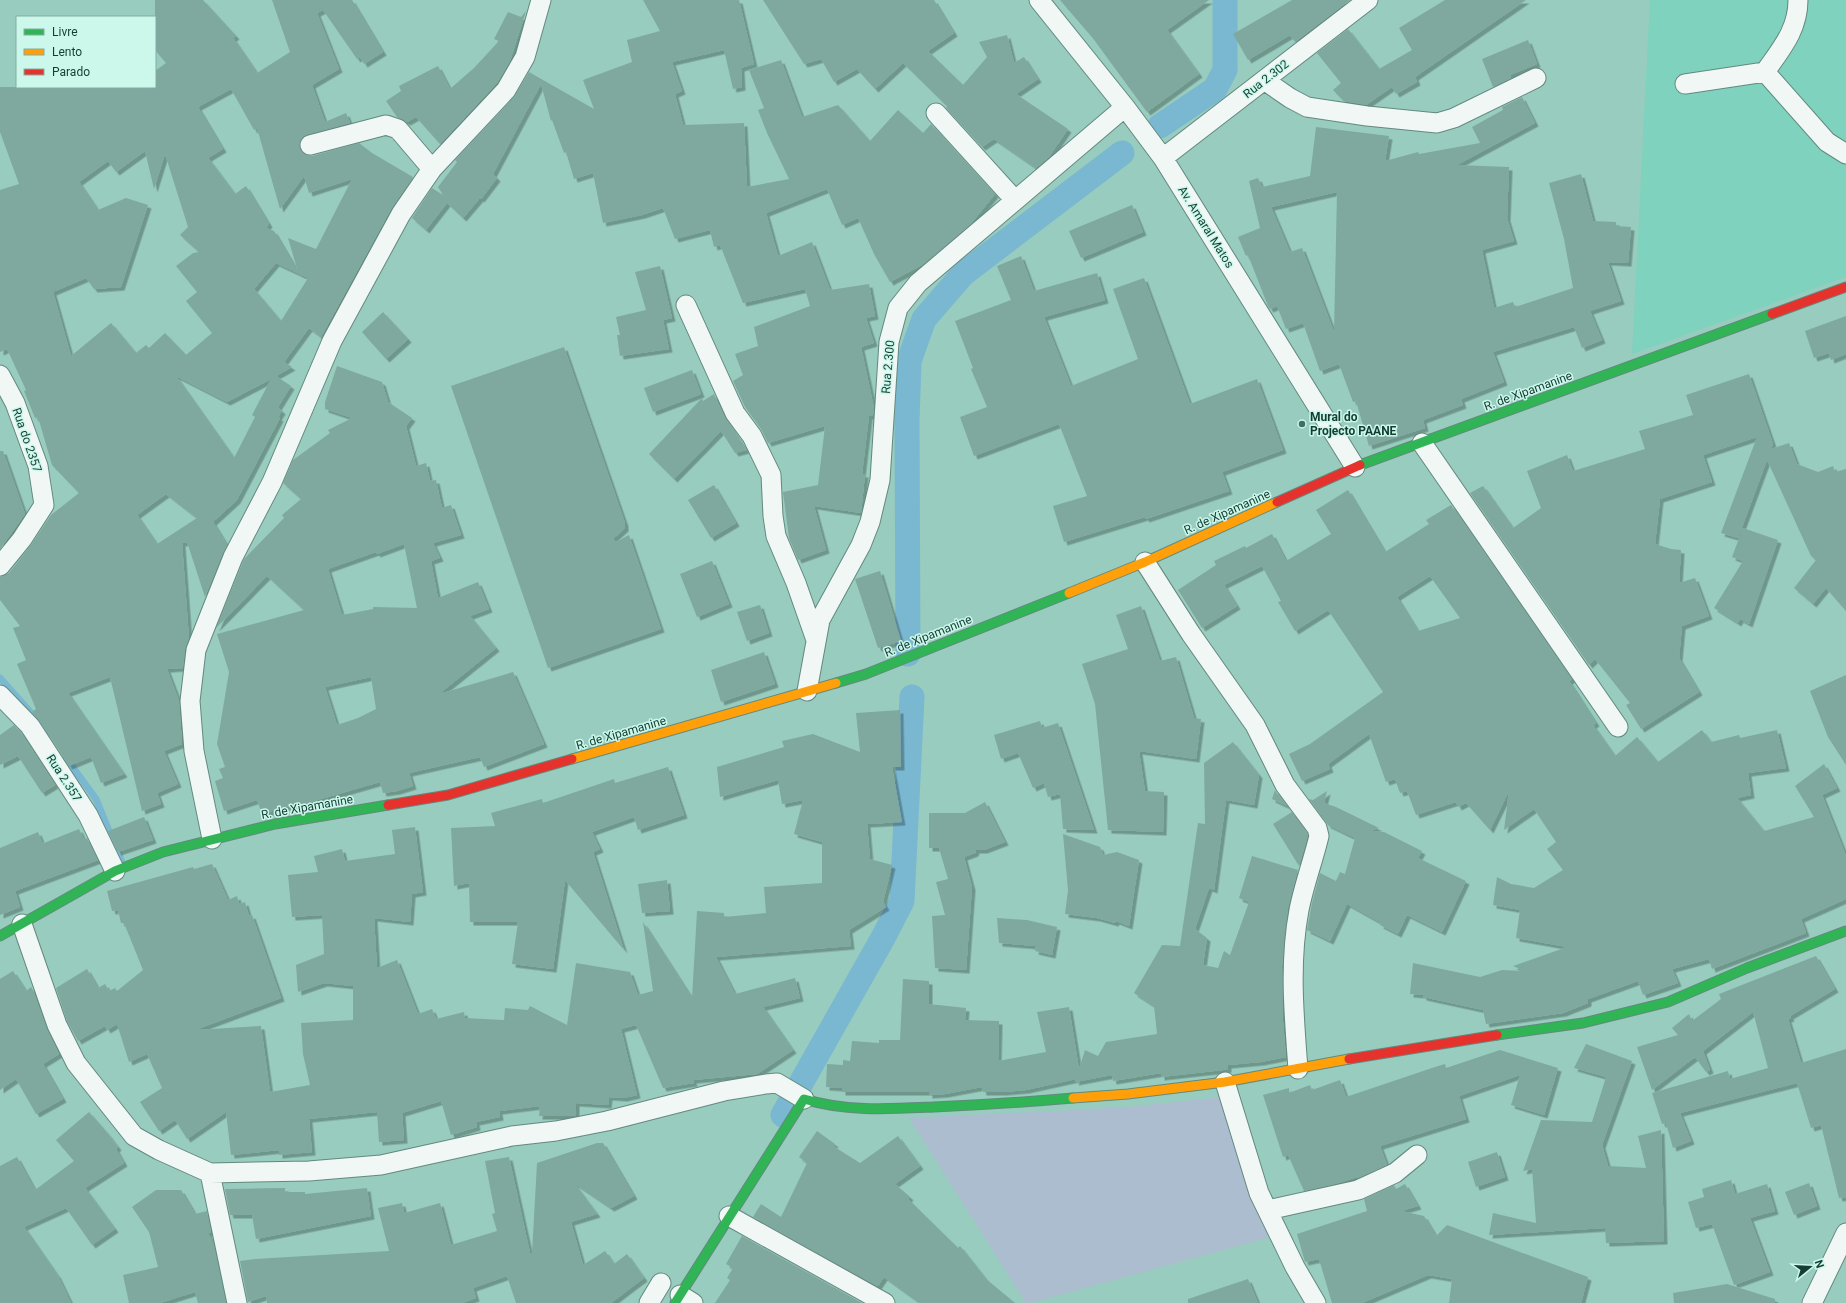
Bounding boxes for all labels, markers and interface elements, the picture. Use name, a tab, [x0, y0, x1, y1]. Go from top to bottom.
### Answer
legend	[16, 16, 156, 88]
text: Livre	[52, 25, 78, 39]
text: Lento	[52, 45, 82, 59]
street label: Rua 2.302	[1241, 57, 1292, 101]
text: Parado	[52, 65, 90, 79]
street label: Av. Amaral Matos	[1175, 183, 1237, 271]
street label: Rua 2.300	[879, 339, 897, 394]
street label: R. de Xipamanine	[1482, 369, 1574, 413]
street label: Rua do 2357	[9, 406, 45, 474]
place label: Mural do Projecto PAANE	[1310, 410, 1397, 438]
marker: Mural do Projecto PAANE	[1297, 419, 1307, 429]
street label: R. de Xipamanine	[1182, 487, 1272, 537]
street label: R. de Xipamanine	[882, 612, 974, 660]
street label: R. de Xipamanine	[574, 713, 668, 753]
street label: Rua 2.357	[44, 752, 85, 805]
street label: R. de Xipamanine	[260, 792, 354, 822]
north arrow	[1790, 1247, 1830, 1287]
text: N	[1812, 1258, 1826, 1270]

